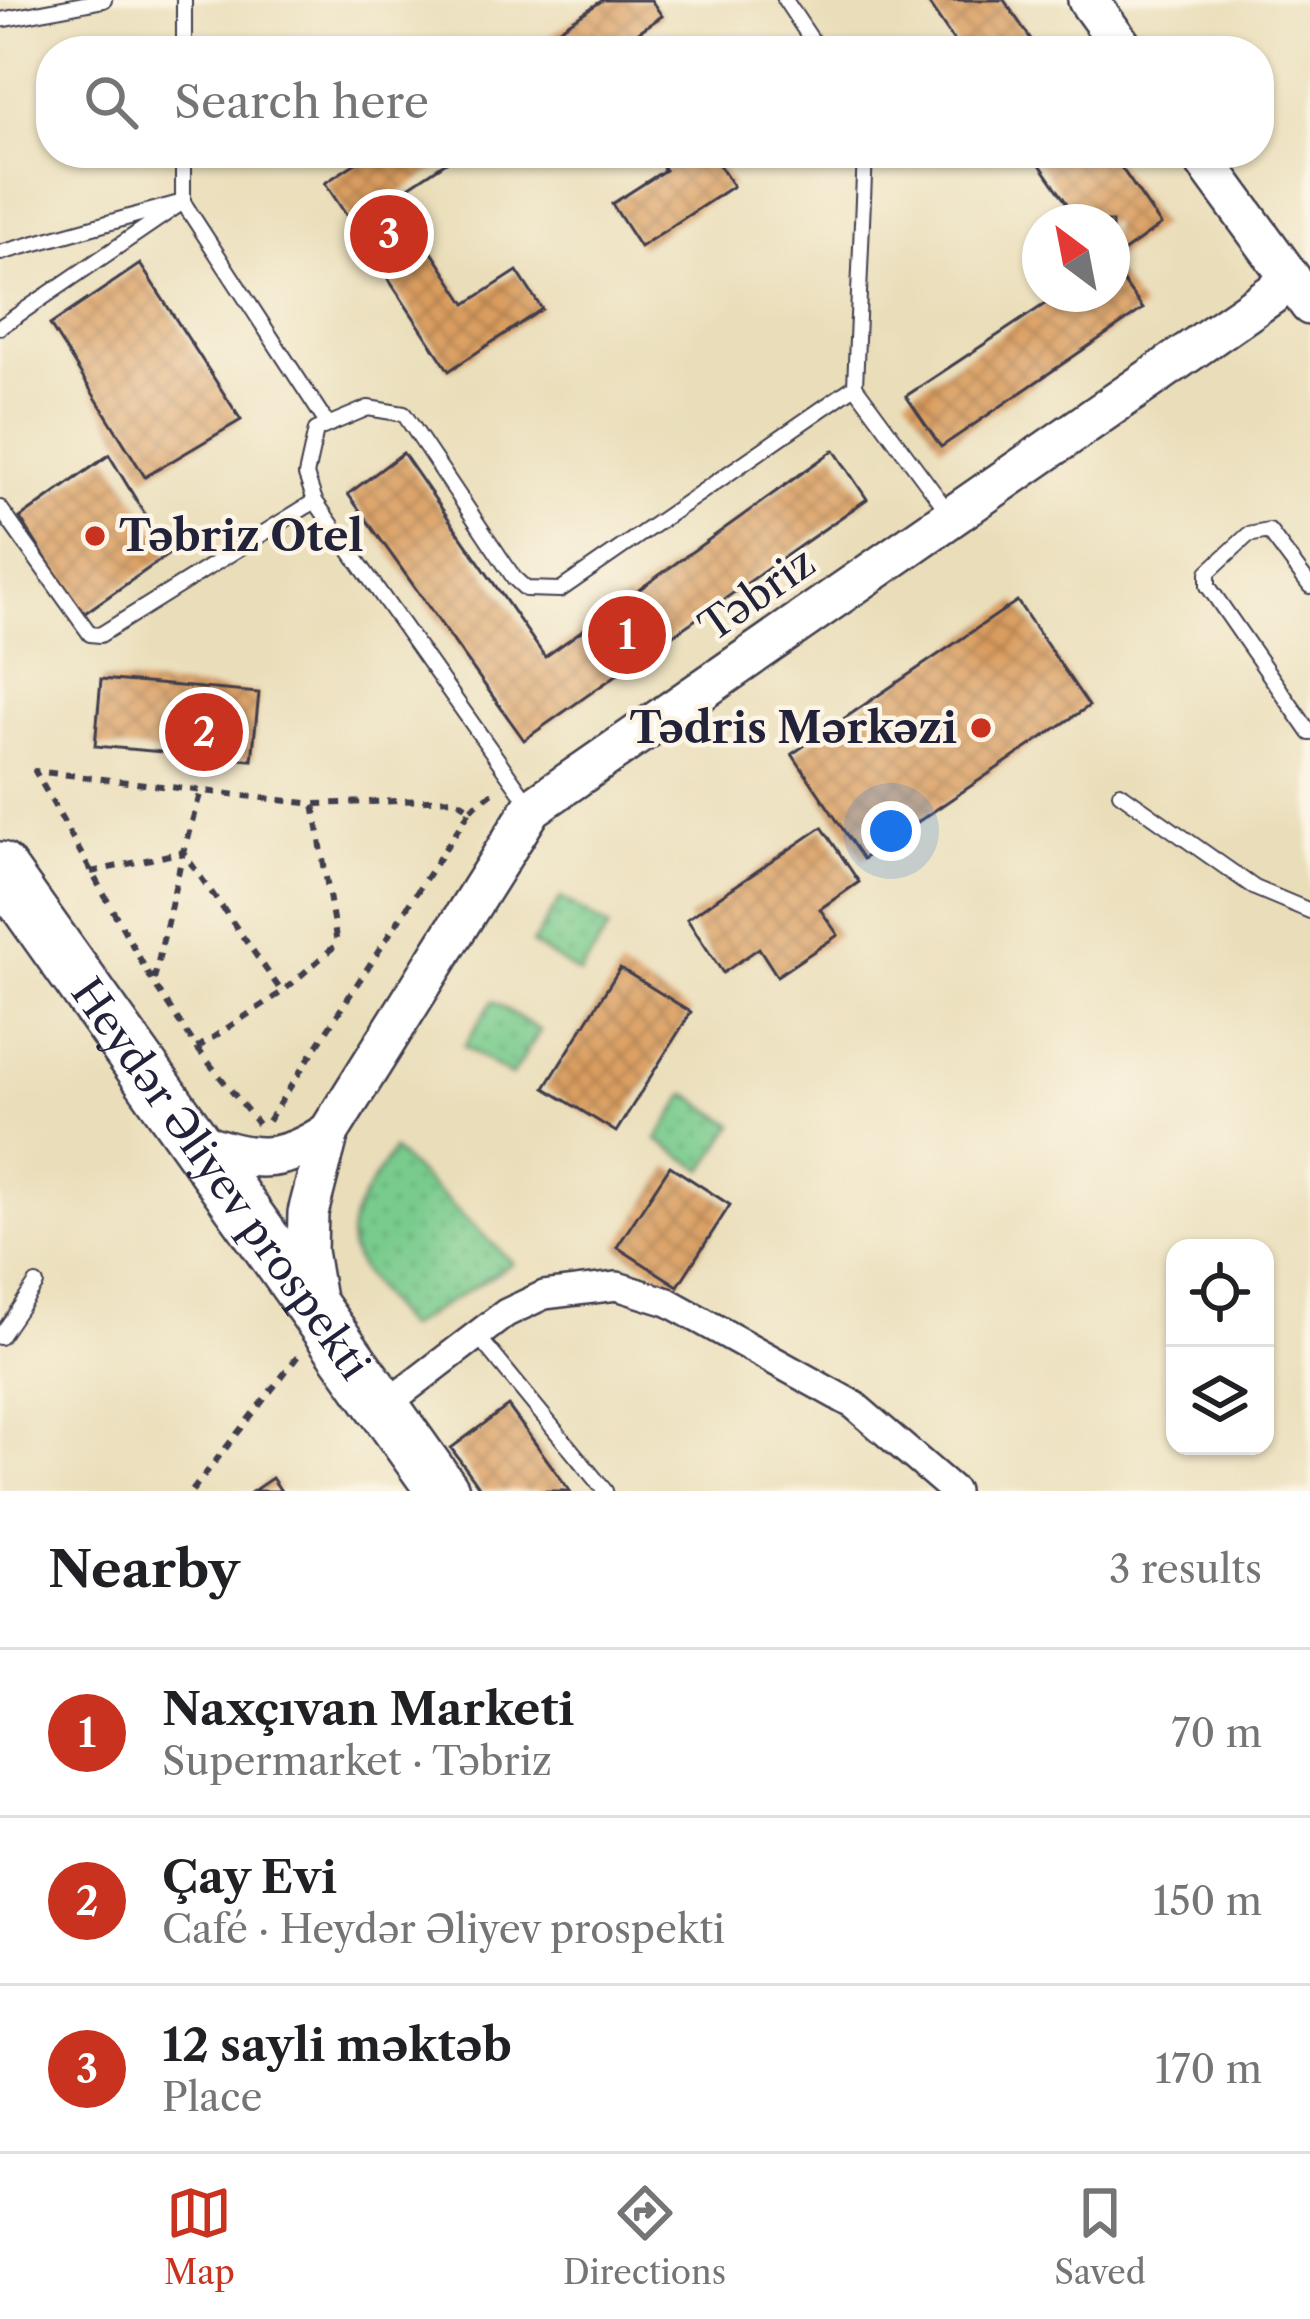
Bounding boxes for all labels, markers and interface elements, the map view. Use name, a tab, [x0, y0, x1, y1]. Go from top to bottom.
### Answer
search box	[36, 36, 1274, 168]
icon: search	[78, 69, 144, 135]
text: Search here	[174, 74, 429, 130]
pin: 3	[350, 189, 428, 279]
north arrow	[1022, 204, 1130, 312]
place label: Təbriz Otel	[119, 510, 363, 562]
marker: Təbriz Otel	[82, 523, 108, 549]
street label: Təbriz	[689, 536, 825, 652]
pin: 1	[588, 590, 666, 680]
pin: 2	[165, 687, 243, 777]
place label: Tədris Mərkəzi	[630, 702, 957, 754]
marker: Tədris Mərkəzi	[968, 715, 994, 741]
your location	[861, 801, 921, 861]
street label: Heydər Əliyev prospekti	[61, 968, 381, 1389]
map controls	[1166, 1239, 1274, 1455]
button: locate	[1166, 1239, 1274, 1347]
button: layers	[1166, 1347, 1274, 1455]
text: Nearby	[48, 1538, 240, 1600]
text: 3 results	[1109, 1545, 1262, 1593]
text: Naxçıvan Marketi	[162, 1681, 574, 1737]
text: 1	[78, 1709, 96, 1757]
text: 70 m	[1171, 1709, 1262, 1757]
text: Supermarket · Təbriz	[162, 1737, 552, 1785]
text: Çay Evi	[162, 1849, 337, 1905]
text: 2	[75, 1877, 99, 1925]
text: 150 m	[1153, 1877, 1262, 1925]
text: Café · Heydər Əliyev prospekti	[162, 1905, 725, 1953]
text: 12 sayli məktəb	[162, 2017, 512, 2073]
text: 3	[76, 2045, 98, 2093]
text: 170 m	[1155, 2045, 1262, 2093]
text: Place	[162, 2073, 262, 2121]
tab: Map	[164, 2180, 235, 2293]
tab: Directions	[563, 2180, 726, 2293]
tab: Saved	[1054, 2180, 1146, 2293]

